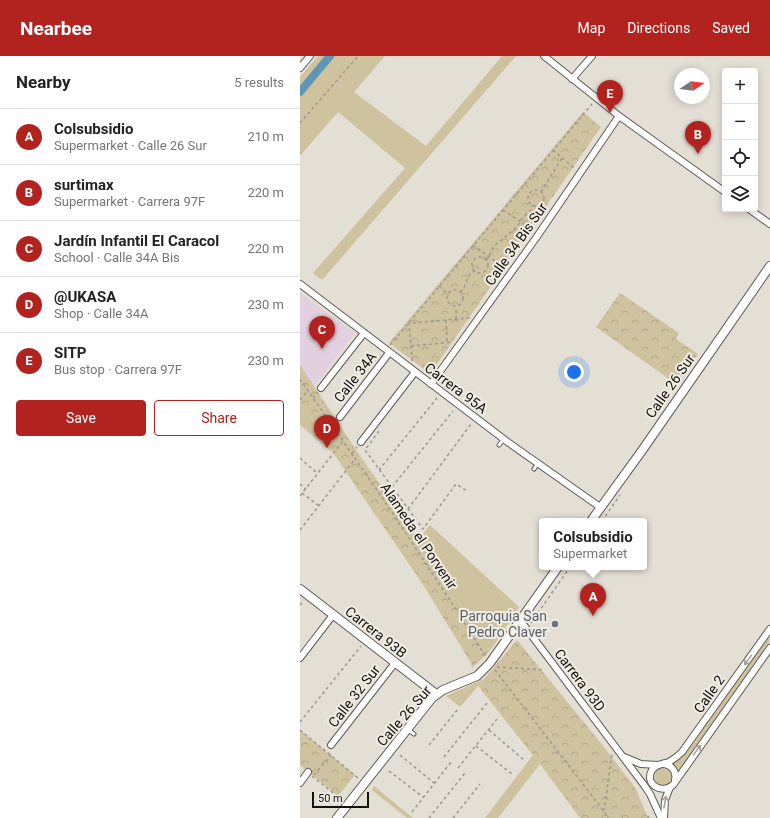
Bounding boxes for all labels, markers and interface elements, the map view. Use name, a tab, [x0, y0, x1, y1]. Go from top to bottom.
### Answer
text: Nearbee	[20, 17, 92, 40]
text: Map	[578, 20, 605, 36]
text: Directions	[627, 20, 690, 36]
text: Saved	[712, 20, 750, 36]
north arrow	[674, 68, 710, 104]
map controls	[722, 68, 758, 212]
button: +	[722, 68, 758, 104]
text: Nearby	[16, 72, 71, 92]
text: 5 results	[234, 75, 284, 90]
pin: E	[597, 80, 623, 113]
button: −	[722, 104, 758, 140]
text: Colsubsidio	[54, 120, 133, 138]
pin: B	[685, 121, 711, 154]
text: A	[25, 129, 33, 144]
text: 210 m	[247, 129, 284, 144]
text: Supermarket · Calle 26 Sur	[54, 138, 207, 153]
button: locate	[722, 140, 758, 176]
text: surtimax	[54, 176, 114, 194]
button: layers	[722, 176, 758, 212]
text: B	[25, 185, 33, 200]
text: 220 m	[247, 185, 284, 200]
text: Supermarket · Carrera 97F	[54, 194, 205, 209]
street label: Calle 34 Bis Sur	[482, 199, 551, 288]
text: Jardín Infantil El Caracol	[54, 232, 219, 250]
text: C	[25, 241, 33, 256]
text: 220 m	[247, 241, 284, 256]
text: School · Calle 34A Bis	[54, 250, 180, 265]
text: @UKASA	[54, 288, 116, 306]
text: D	[25, 297, 33, 312]
text: 230 m	[247, 297, 284, 312]
text: Shop · Calle 34A	[54, 306, 149, 321]
pin: C	[309, 316, 335, 349]
text: SITP	[54, 344, 86, 362]
street label: Calle 34A	[330, 349, 380, 405]
street label: Calle 26 Sur	[642, 351, 698, 421]
text: E	[25, 353, 33, 368]
text: 230 m	[247, 353, 284, 368]
street label: Carrera 95A	[422, 359, 490, 417]
text: Bus stop · Carrera 97F	[54, 362, 182, 377]
your location	[564, 362, 584, 382]
button: Save	[16, 400, 146, 436]
button: Share	[154, 400, 284, 436]
pin: D	[314, 415, 340, 448]
street label: Alameda el Porvenir	[377, 480, 461, 592]
popup	[539, 518, 647, 570]
text: Colsubsidio	[553, 528, 633, 546]
text: Supermarket	[553, 546, 627, 561]
pin: A	[580, 583, 606, 616]
street label: Carrera 93B	[342, 603, 410, 661]
place label: Parroquia San Pedro Claver	[459, 608, 547, 640]
marker: Parroquia San Pedro Claver	[550, 619, 560, 629]
street label: Carrera 93D	[551, 646, 609, 714]
one-way arrow	[744, 655, 752, 666]
street label: Calle 32 Sur	[325, 662, 383, 730]
street label: Calle 2	[690, 672, 728, 716]
street label: Calle 26 Sur	[374, 682, 435, 749]
one-way arrow	[693, 745, 701, 756]
scale bar	[312, 790, 369, 809]
text: 50 m	[318, 792, 343, 805]
one-way arrow	[661, 796, 669, 809]

